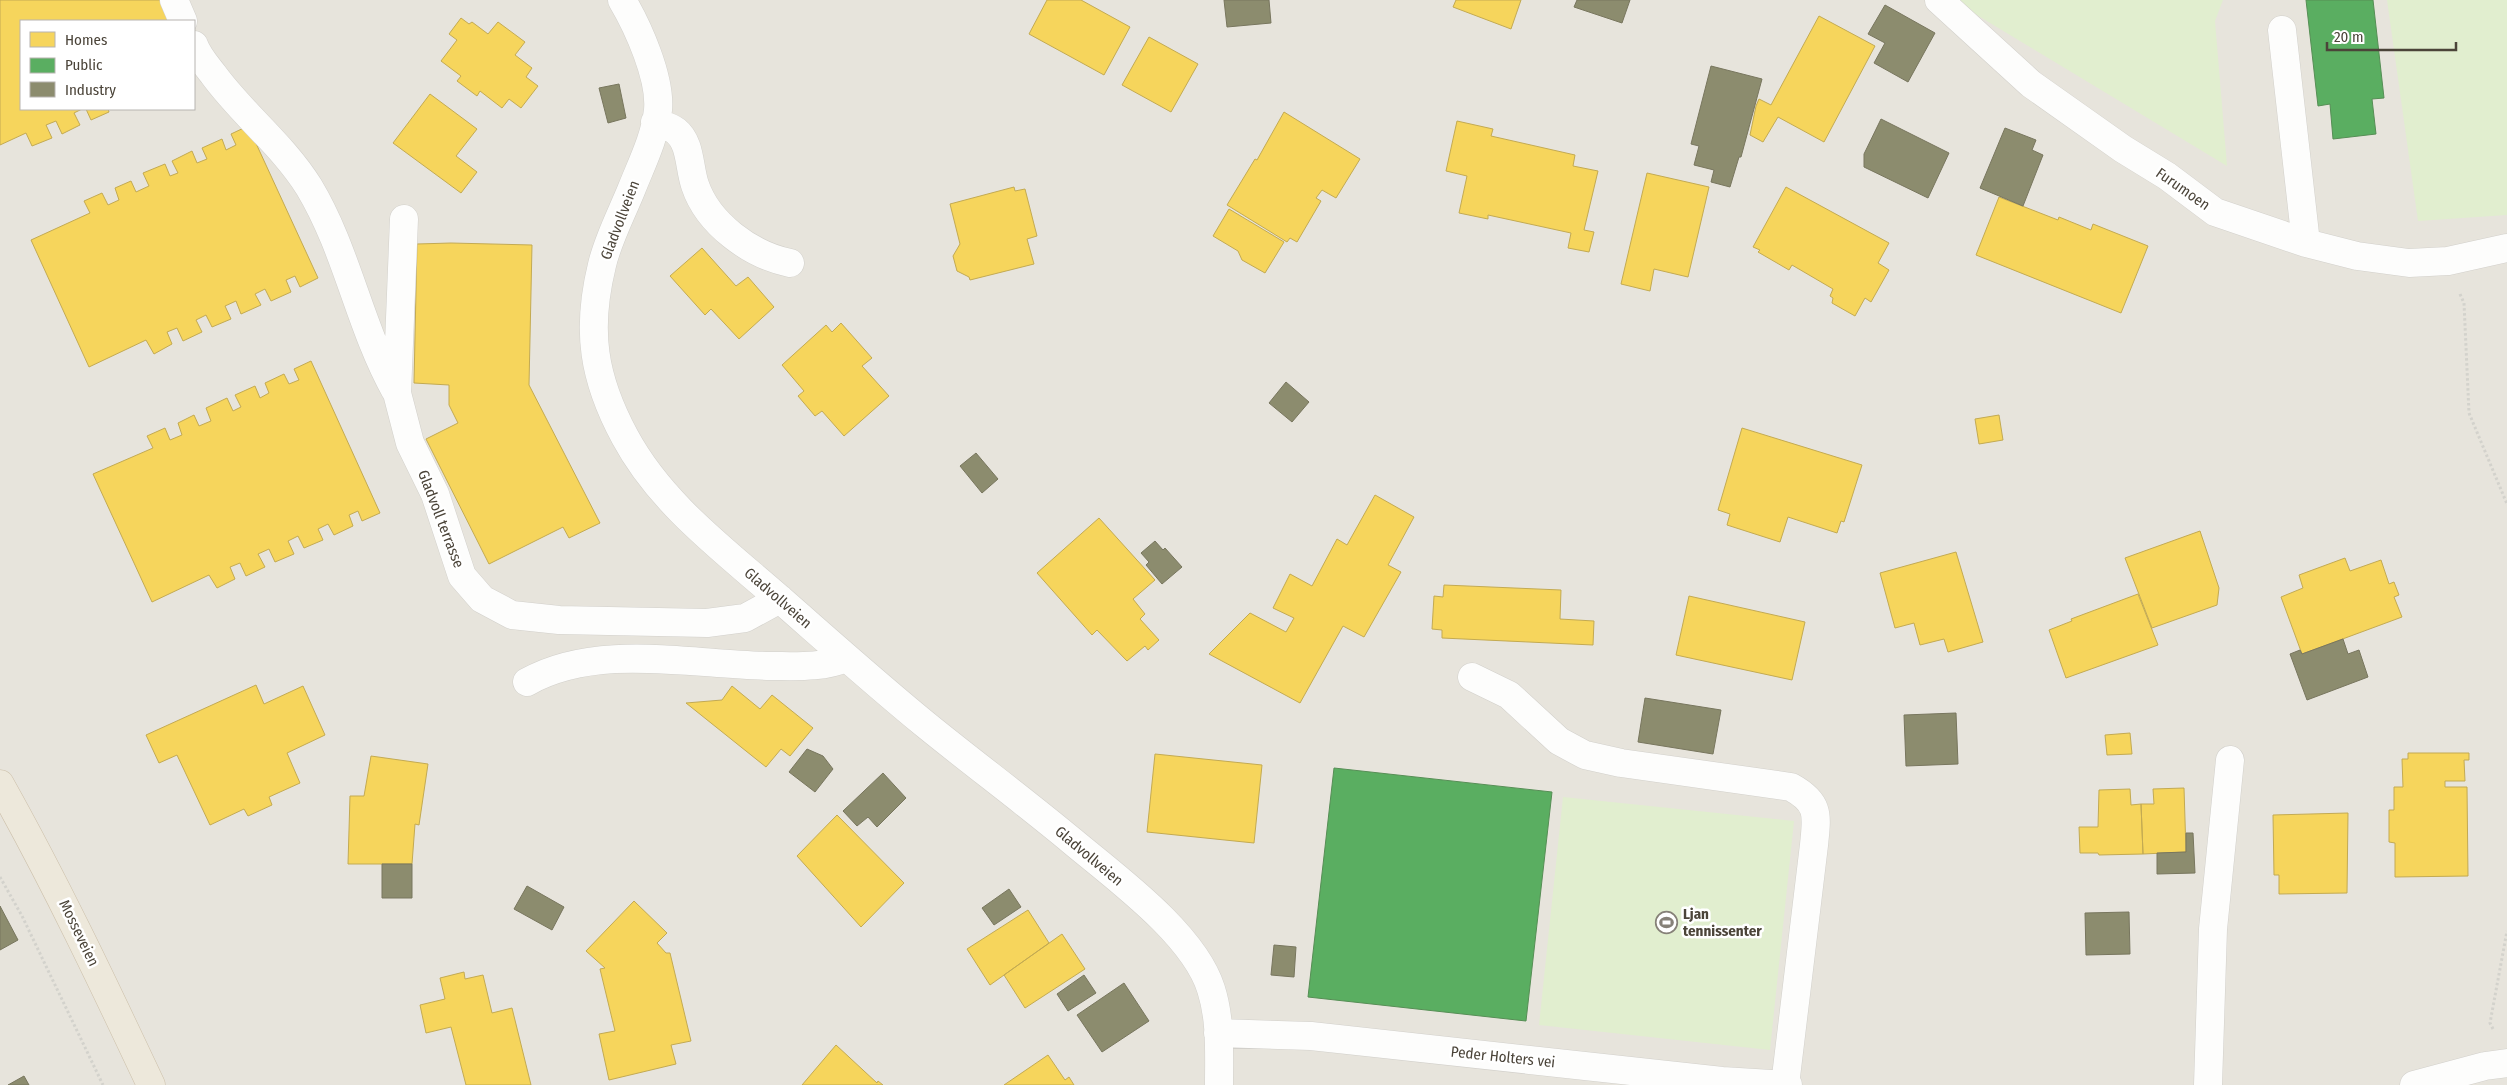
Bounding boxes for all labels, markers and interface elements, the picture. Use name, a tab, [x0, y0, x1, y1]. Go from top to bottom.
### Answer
legend	[20, 20, 195, 110]
scale bar	[2327, 20, 2456, 52]
text: 20 m	[2334, 28, 2364, 46]
text: Homes	[65, 31, 107, 49]
text: Public	[65, 56, 103, 74]
text: Industry	[65, 81, 116, 99]
street label: Furumoen	[2153, 164, 2213, 214]
street label: Gladvollveien	[597, 178, 643, 262]
street label: Gladvoll terrasse	[414, 468, 468, 570]
street label: Gladvollveien	[741, 564, 815, 632]
street label: Gladvollveien	[1051, 822, 1127, 890]
street label: Mosseveien	[55, 897, 103, 969]
place label: Ljan tennissenter	[1683, 905, 1762, 940]
sports icon: Ljan tennissenter	[1655, 911, 1679, 935]
street label: Peder Holters vei	[1450, 1043, 1556, 1071]

